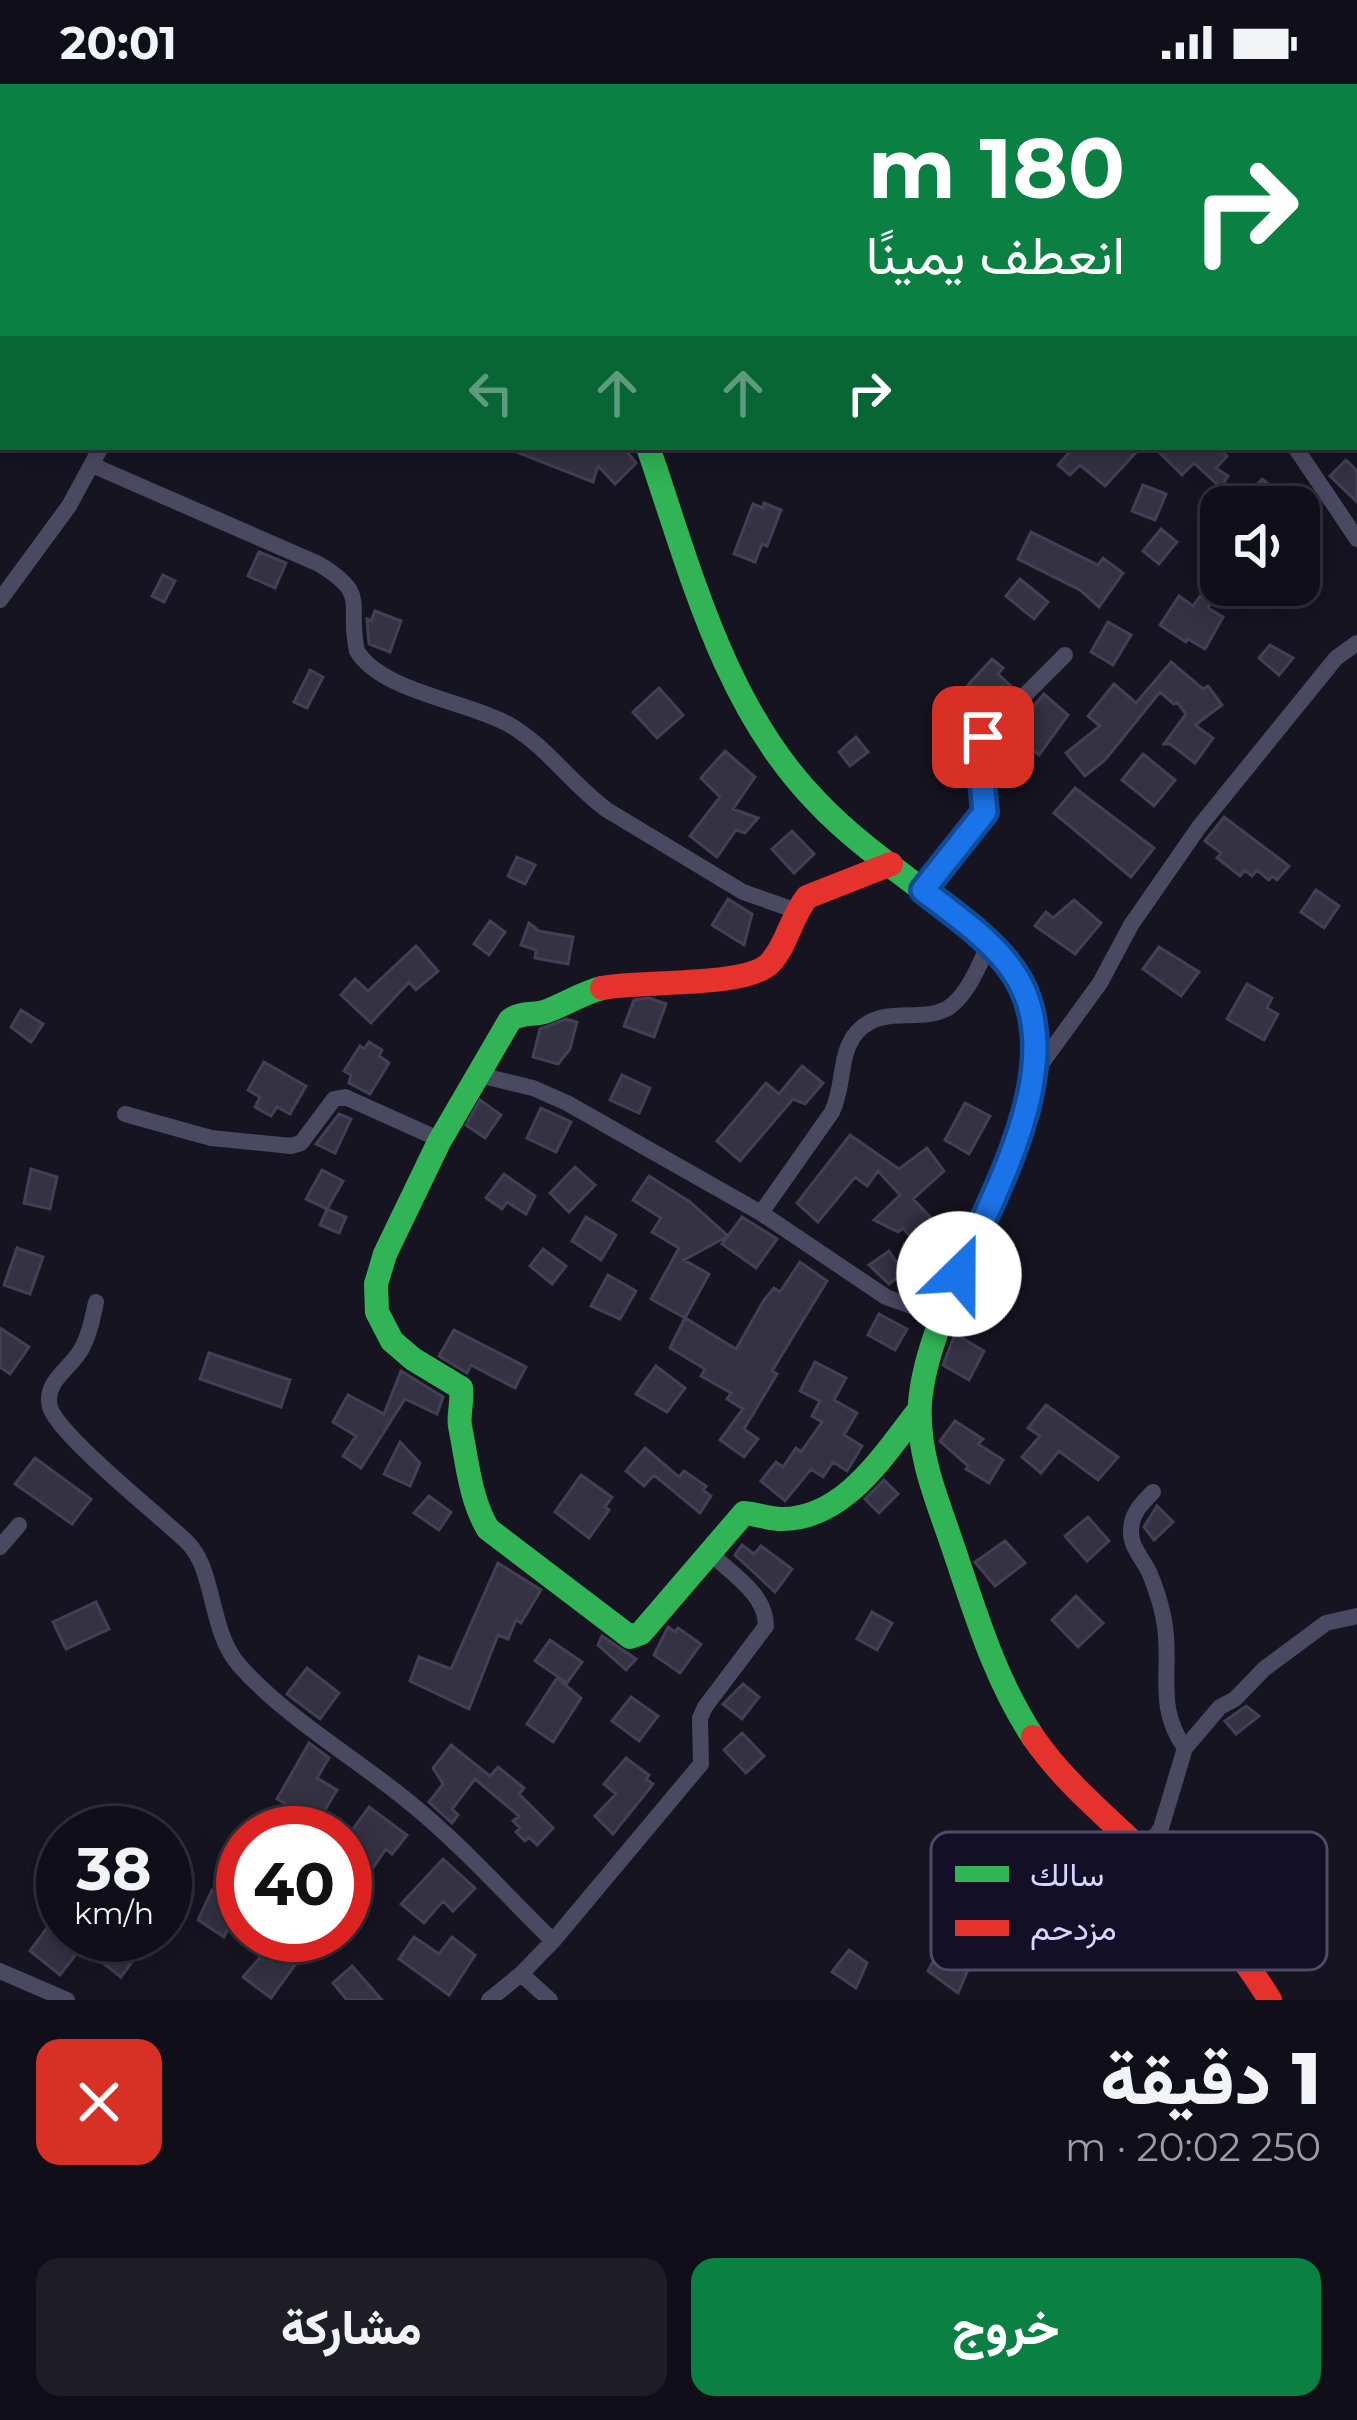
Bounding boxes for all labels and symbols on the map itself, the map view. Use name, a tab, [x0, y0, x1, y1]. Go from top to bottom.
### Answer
pin	[932, 686, 1034, 788]
position arrow	[896, 1211, 1022, 1337]
speed limit sign: 40	[216, 1806, 372, 1962]
legend	[931, 1832, 1327, 1970]
text: سالك	[1030, 1854, 1104, 1894]
text: مزدحم	[1030, 1908, 1117, 1950]

